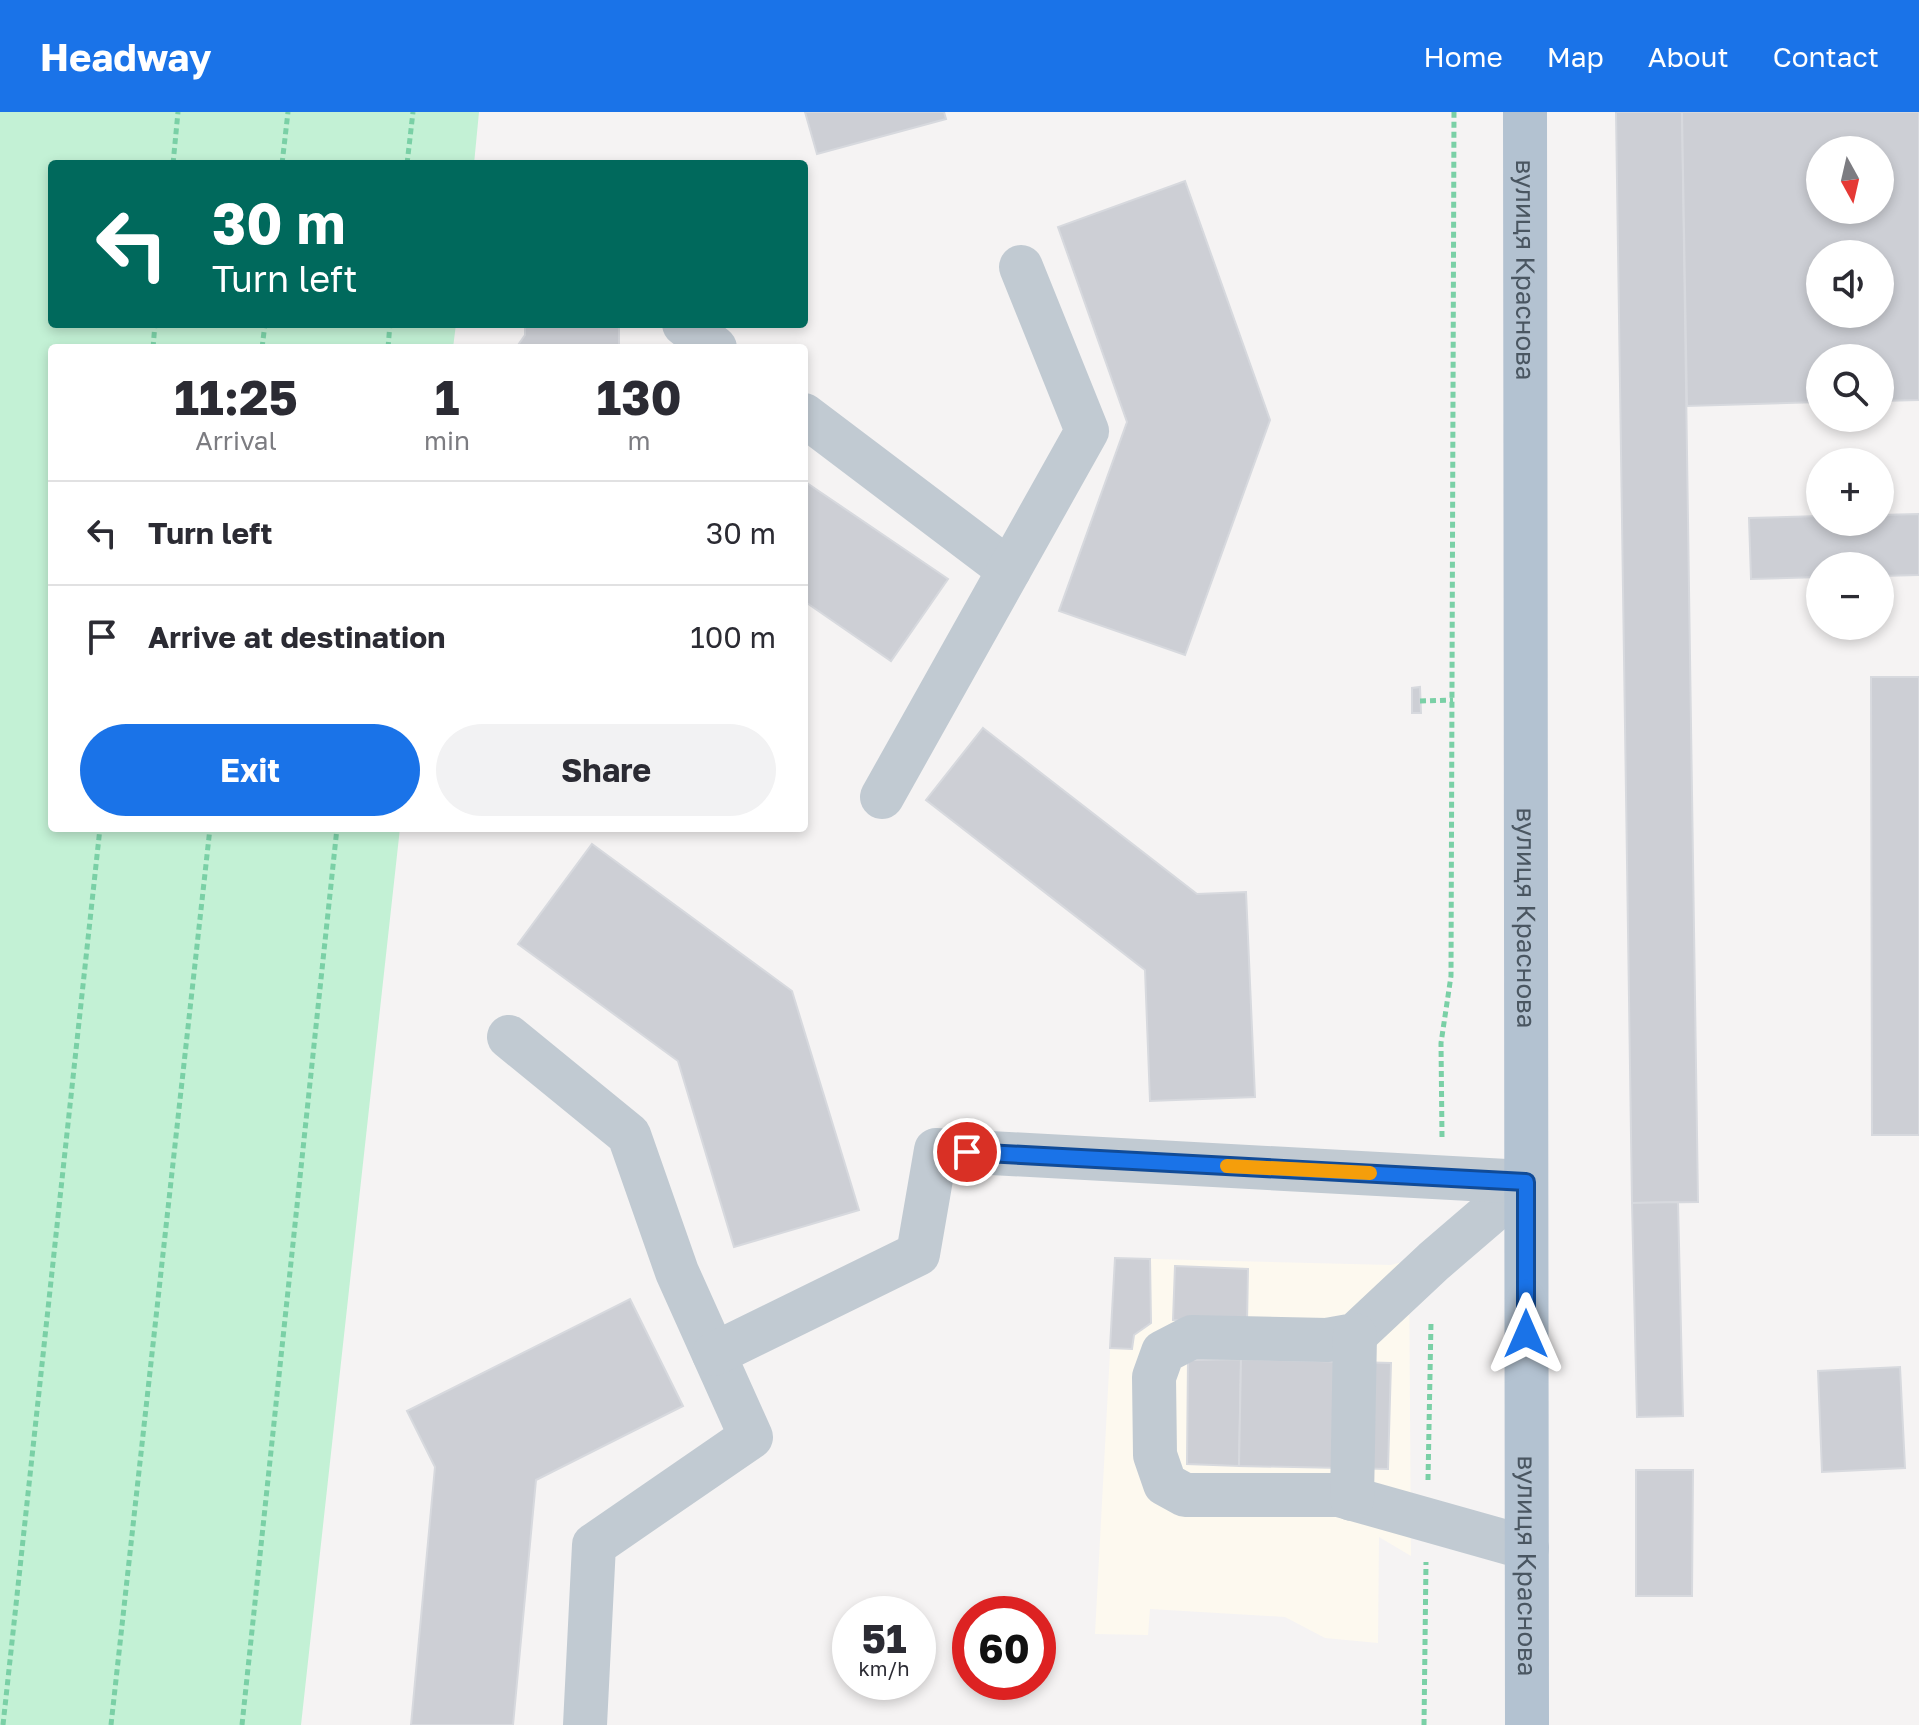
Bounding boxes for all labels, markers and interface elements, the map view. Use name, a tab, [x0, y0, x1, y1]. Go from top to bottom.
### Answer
text: Headway	[40, 34, 212, 79]
text: Home	[1424, 40, 1503, 73]
text: Map	[1547, 40, 1604, 73]
text: About	[1648, 40, 1729, 73]
text: Contact	[1773, 40, 1879, 73]
north arrow	[1806, 136, 1894, 224]
map controls	[1806, 136, 1894, 640]
street label: вулиця Краснова	[1510, 159, 1541, 381]
text: 30 m	[212, 189, 346, 256]
icon: left	[80, 192, 184, 296]
button: sound	[1806, 240, 1894, 328]
text: Turn left	[212, 257, 358, 300]
button: search	[1806, 344, 1894, 432]
text: 11:25	[174, 368, 298, 426]
text: 1	[435, 368, 459, 426]
text: 130	[596, 368, 682, 426]
text: Arrival	[195, 425, 277, 456]
text: min	[424, 425, 470, 456]
text: m	[628, 425, 651, 456]
button: +	[1806, 448, 1894, 536]
icon: left	[80, 511, 124, 555]
text: Turn left	[148, 515, 273, 551]
text: 30 m	[706, 515, 776, 551]
button: −	[1806, 552, 1894, 640]
icon: arrive	[80, 615, 124, 659]
text: Arrive at destination	[148, 619, 445, 655]
text: 100 m	[690, 619, 776, 655]
button: Exit	[80, 724, 420, 816]
button: Share	[436, 724, 776, 816]
street label: вулиця Краснова	[1511, 807, 1542, 1029]
pin	[933, 1118, 1001, 1186]
icon: arrive	[945, 1130, 989, 1174]
position arrow	[1484, 1292, 1568, 1376]
street label: вулиця Краснова	[1512, 1455, 1543, 1677]
speed limit sign: 60	[952, 1596, 1056, 1700]
text: 51	[862, 1614, 907, 1662]
text: km/h	[859, 1656, 909, 1680]

